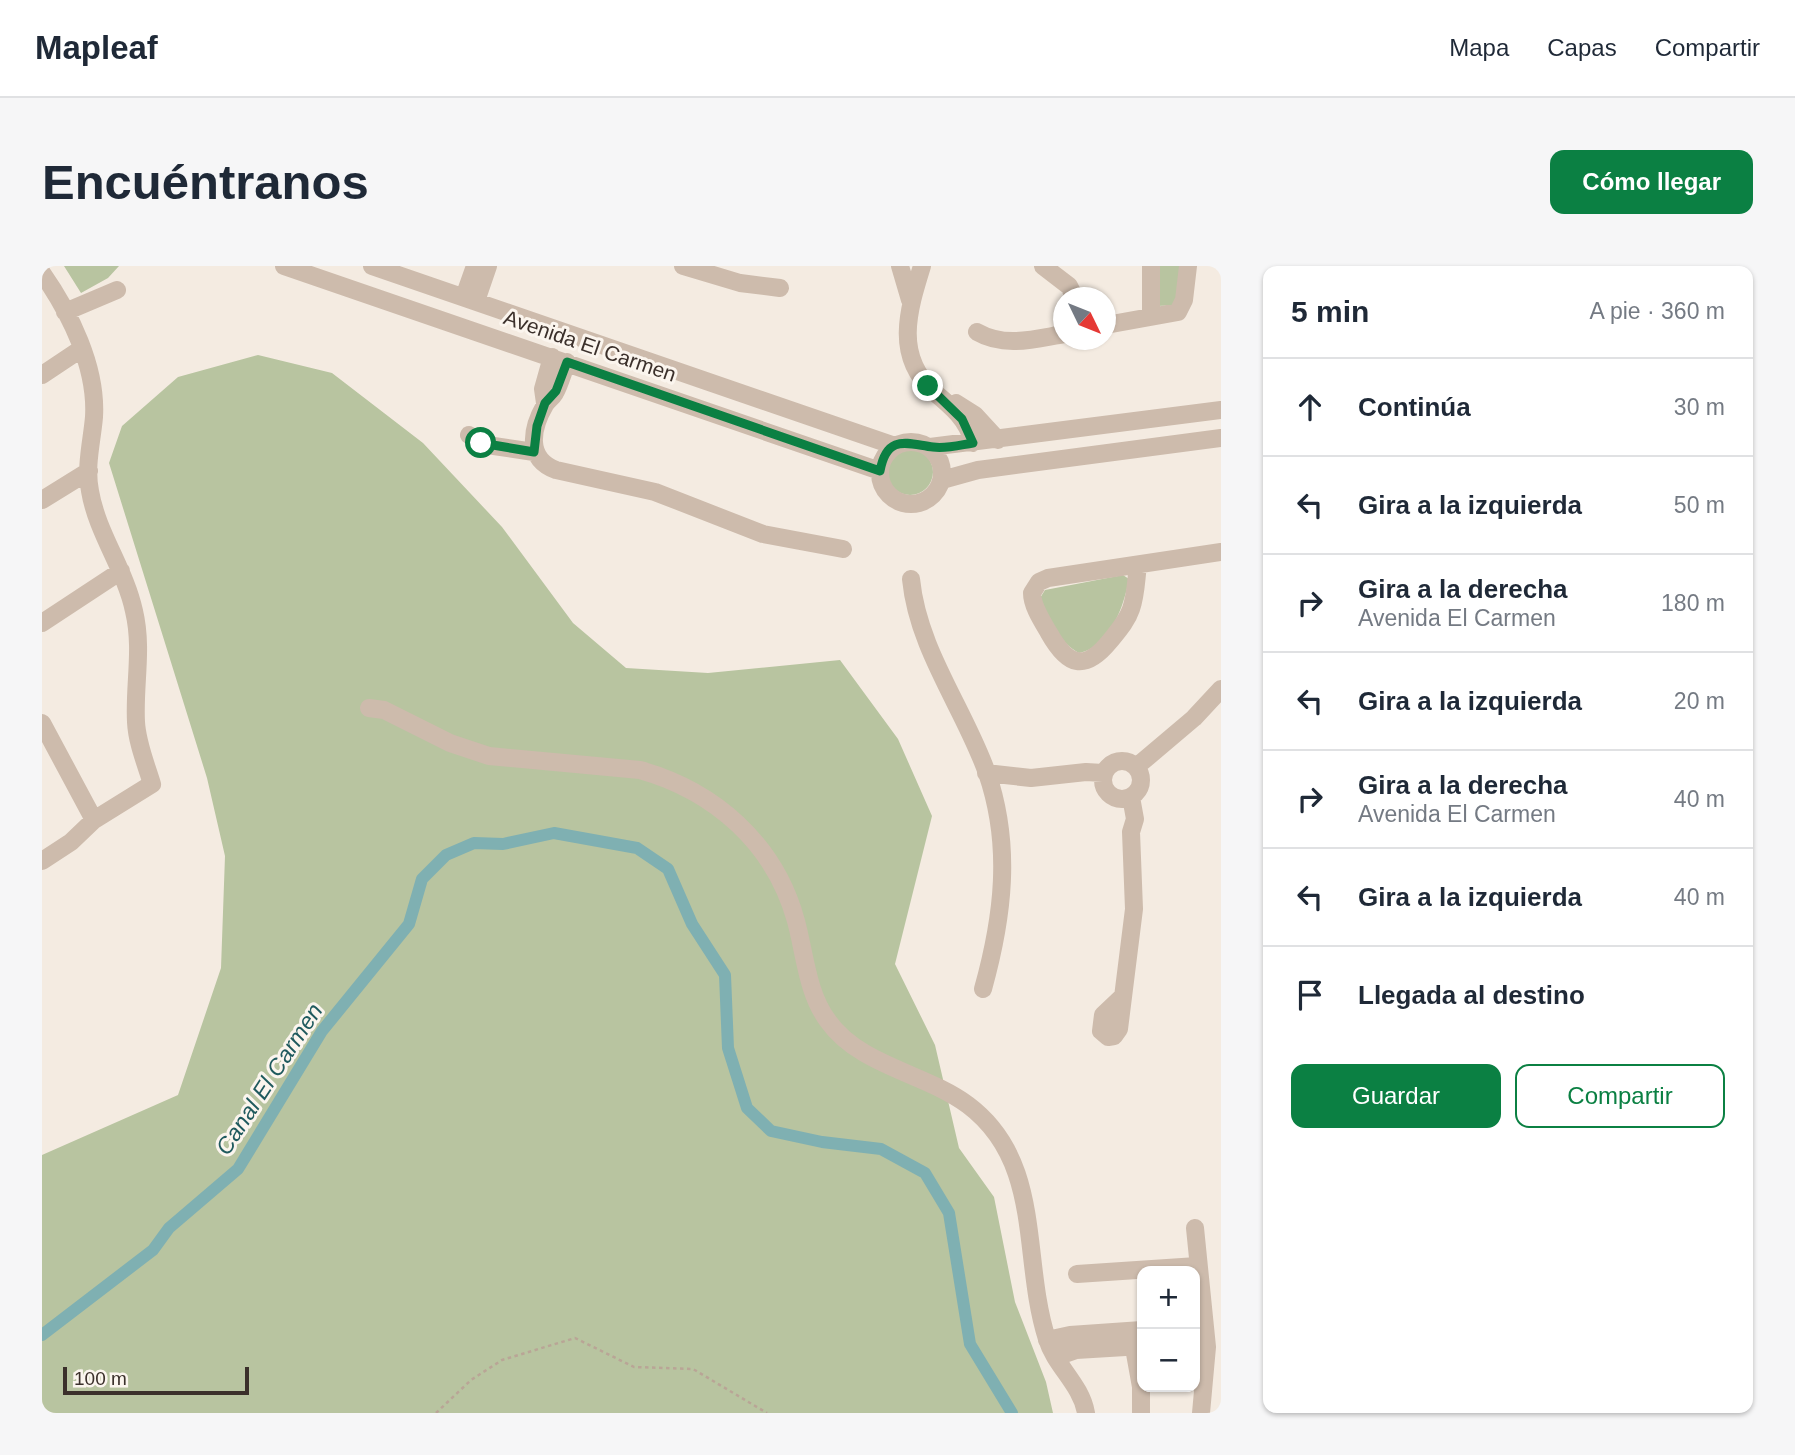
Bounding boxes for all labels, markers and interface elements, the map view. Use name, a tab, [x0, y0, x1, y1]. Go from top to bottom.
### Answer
text: Mapleaf	[35, 29, 158, 66]
text: Mapa	[1449, 34, 1509, 61]
text: Capas	[1547, 34, 1617, 61]
text: Compartir	[1655, 34, 1760, 61]
button: Cómo llegar	[1550, 150, 1753, 214]
text: Encuéntranos	[42, 155, 369, 209]
north arrow	[1053, 287, 1116, 350]
text: 5 min	[1291, 295, 1369, 328]
text: A pie · 360 m	[1589, 298, 1725, 324]
street label: Avenida El Carmen	[501, 305, 679, 386]
route end	[912, 370, 943, 401]
icon: ahead	[1291, 388, 1329, 426]
text: Continúa	[1358, 392, 1471, 422]
text: 30 m	[1674, 394, 1725, 420]
route start	[465, 427, 496, 458]
icon: left	[1291, 486, 1329, 524]
text: Gira a la izquierda	[1358, 490, 1582, 520]
text: 50 m	[1674, 492, 1725, 518]
text: Gira a la derecha	[1358, 574, 1568, 604]
icon: right	[1291, 584, 1329, 622]
text: 180 m	[1661, 590, 1725, 616]
text: Avenida El Carmen	[1358, 605, 1556, 631]
icon: left	[1291, 682, 1329, 720]
text: Gira a la izquierda	[1358, 686, 1582, 716]
text: 20 m	[1674, 688, 1725, 714]
text: Gira a la derecha	[1358, 770, 1568, 800]
icon: right	[1291, 780, 1329, 818]
text: 40 m	[1674, 786, 1725, 812]
text: Avenida El Carmen	[1358, 801, 1556, 827]
icon: left	[1291, 878, 1329, 916]
text: Gira a la izquierda	[1358, 882, 1582, 912]
text: 40 m	[1674, 884, 1725, 910]
icon: arrive	[1291, 976, 1329, 1014]
text: Llegada al destino	[1358, 980, 1585, 1010]
water label: Canal El Carmen	[210, 998, 328, 1160]
button: Guardar	[1291, 1064, 1501, 1128]
button: Compartir	[1515, 1064, 1725, 1128]
map controls	[1137, 1266, 1200, 1392]
button: +	[1137, 1266, 1200, 1329]
button: −	[1137, 1329, 1200, 1392]
scale bar	[63, 1364, 248, 1396]
text: 100 m	[74, 1368, 127, 1389]

